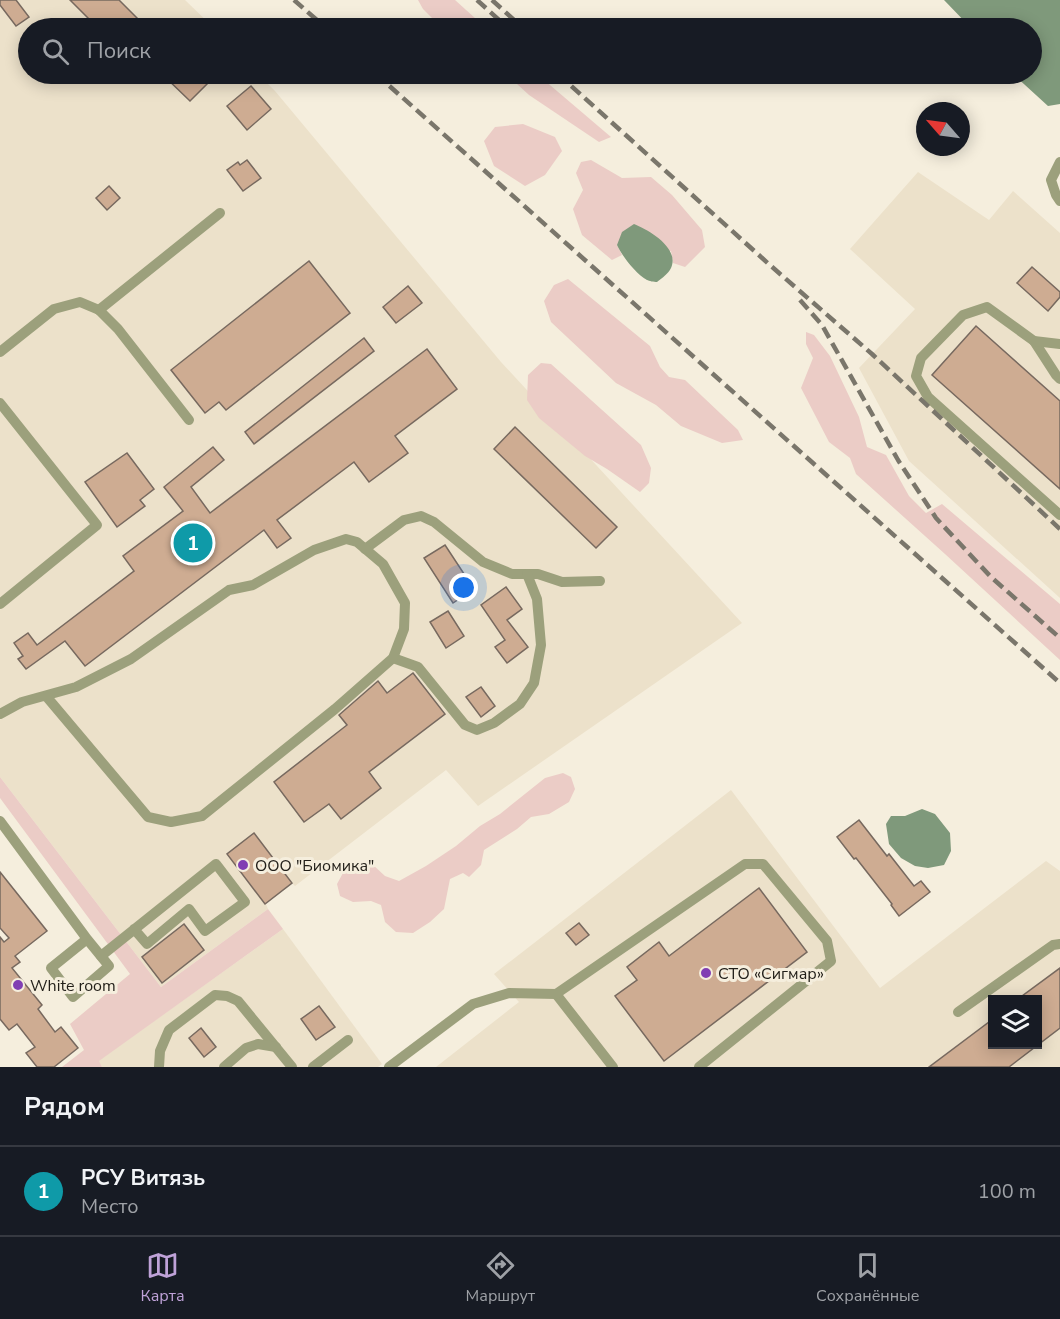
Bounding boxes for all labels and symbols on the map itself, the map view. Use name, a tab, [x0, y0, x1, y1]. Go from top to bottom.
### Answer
north arrow	[916, 102, 970, 156]
pin: 1	[174, 520, 212, 566]
your location	[449, 573, 478, 602]
place label: ООО "Биомика"	[255, 855, 374, 877]
marker: ООО "Биомика"	[236, 858, 250, 872]
place label: СТО «Сигмар»	[718, 963, 824, 985]
marker: СТО «Сигмар»	[699, 966, 713, 980]
place label: White room	[30, 975, 116, 997]
marker: White room	[11, 978, 25, 992]

